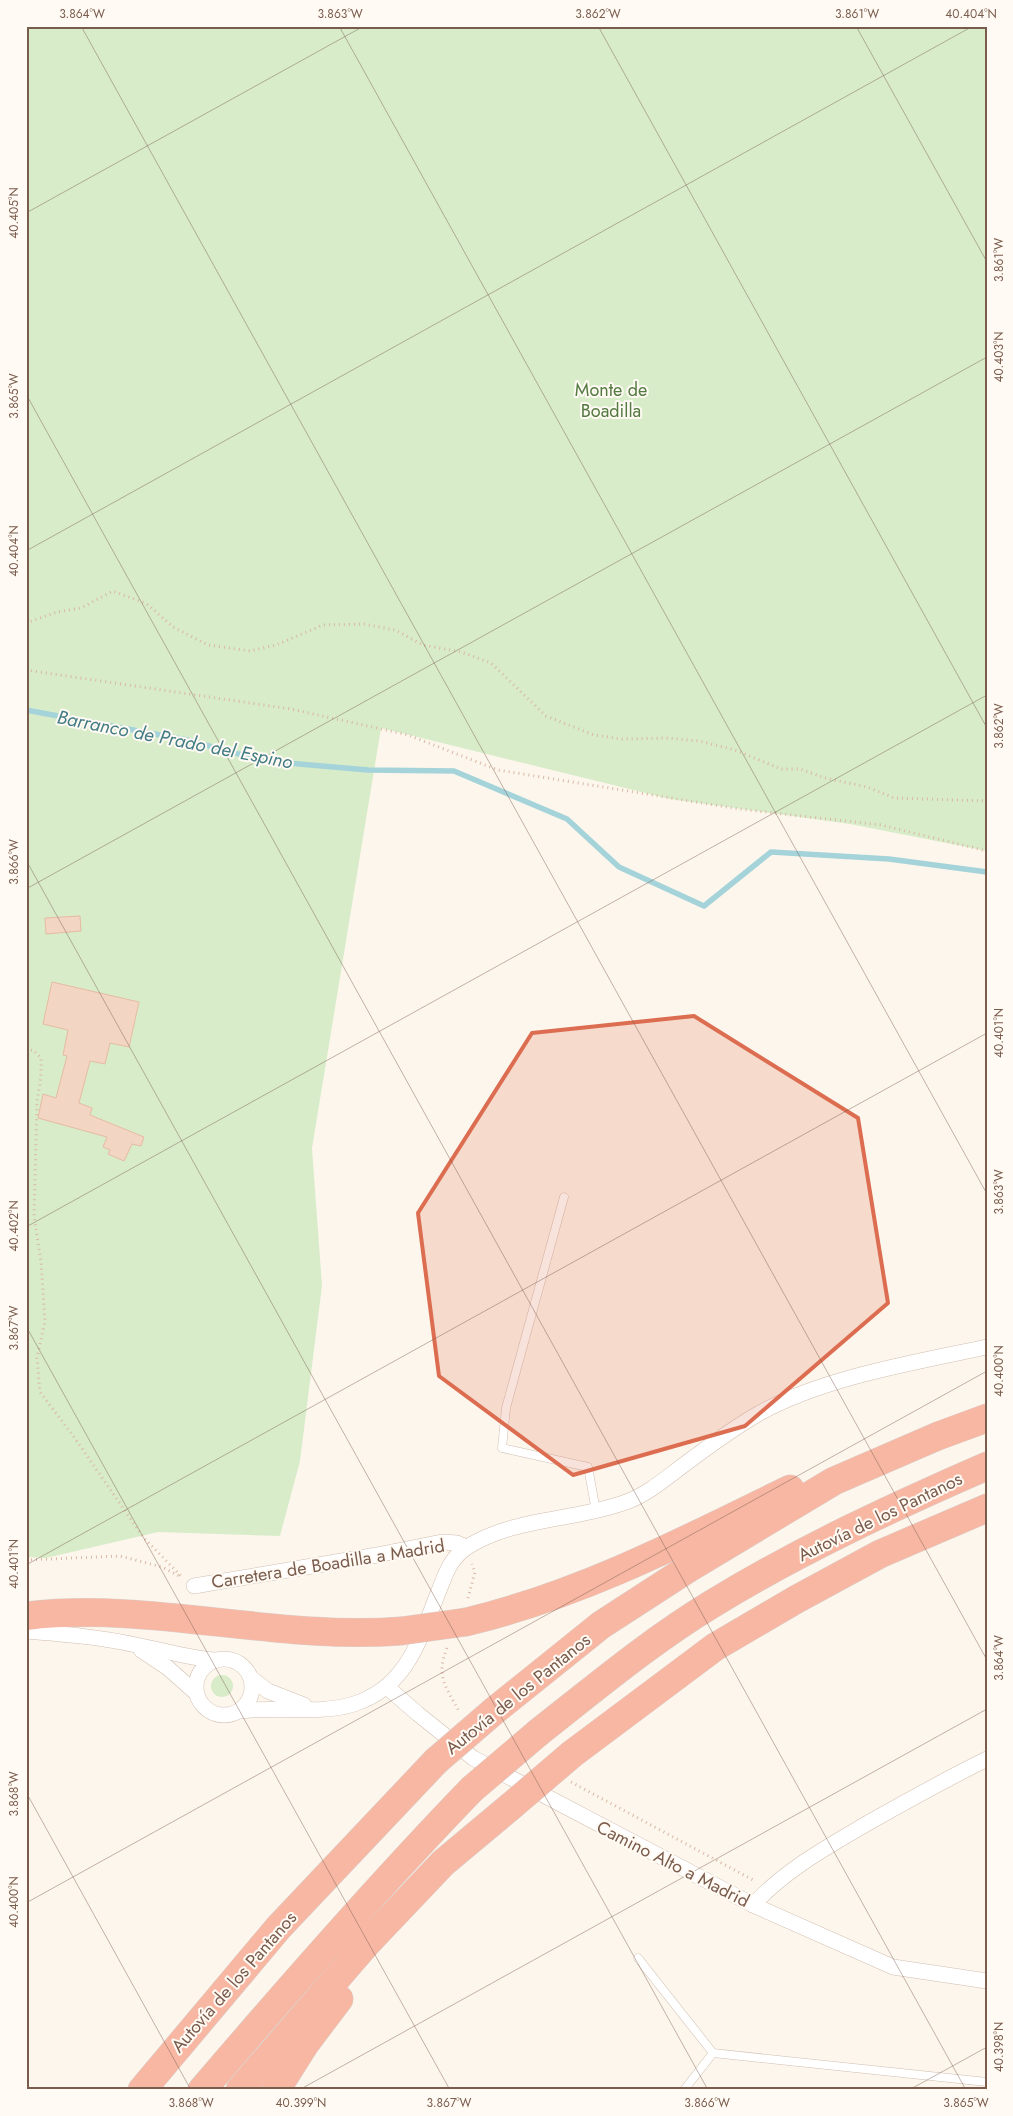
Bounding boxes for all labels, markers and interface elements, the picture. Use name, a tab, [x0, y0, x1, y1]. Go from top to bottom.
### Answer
text: 3.864°W	[59, 5, 105, 23]
text: 3.863°W	[317, 5, 363, 23]
text: 3.862°W	[575, 5, 621, 23]
text: 3.861°W	[835, 5, 879, 23]
text: 40.404°N	[945, 5, 997, 23]
text: 40.405°N	[5, 187, 23, 239]
text: 3.861°W	[990, 238, 1008, 282]
text: 40.403°N	[990, 331, 1008, 383]
text: 3.865°W	[5, 373, 23, 419]
park label: Monte de Boadilla	[575, 377, 647, 424]
text: 40.404°N	[5, 525, 23, 577]
water label: Barranco de Prado del Espino	[55, 703, 295, 776]
text: 3.862°W	[990, 703, 1008, 749]
text: 3.866°W	[5, 839, 23, 885]
text: 40.401°N	[990, 1008, 1008, 1058]
text: 3.863°W	[990, 1169, 1008, 1215]
text: 40.402°N	[5, 1200, 23, 1252]
text: 3.867°W	[5, 1305, 23, 1350]
text: 40.400°N	[990, 1345, 1008, 1397]
street label: Autovía de los Pantanos	[793, 1466, 967, 1568]
street label: Carretera de Boadilla a Madrid	[210, 1533, 446, 1595]
text: 40.401°N	[5, 1539, 23, 1589]
street label: Autovía de los Pantanos	[440, 1627, 596, 1761]
text: 3.864°W	[990, 1635, 1008, 1681]
text: 3.868°W	[5, 1771, 23, 1817]
street label: Camino Alto a Madrid	[592, 1814, 754, 1914]
text: 40.400°N	[5, 1876, 23, 1928]
street label: Autovía de los Pantanos	[165, 1906, 303, 2058]
text: 40.398°N	[990, 2022, 1008, 2072]
text: 3.868°W	[168, 2094, 214, 2112]
text: 40.399°N	[276, 2094, 326, 2112]
text: 3.867°W	[427, 2094, 472, 2112]
text: 3.866°W	[684, 2094, 730, 2112]
text: 3.865°W	[943, 2094, 989, 2112]

